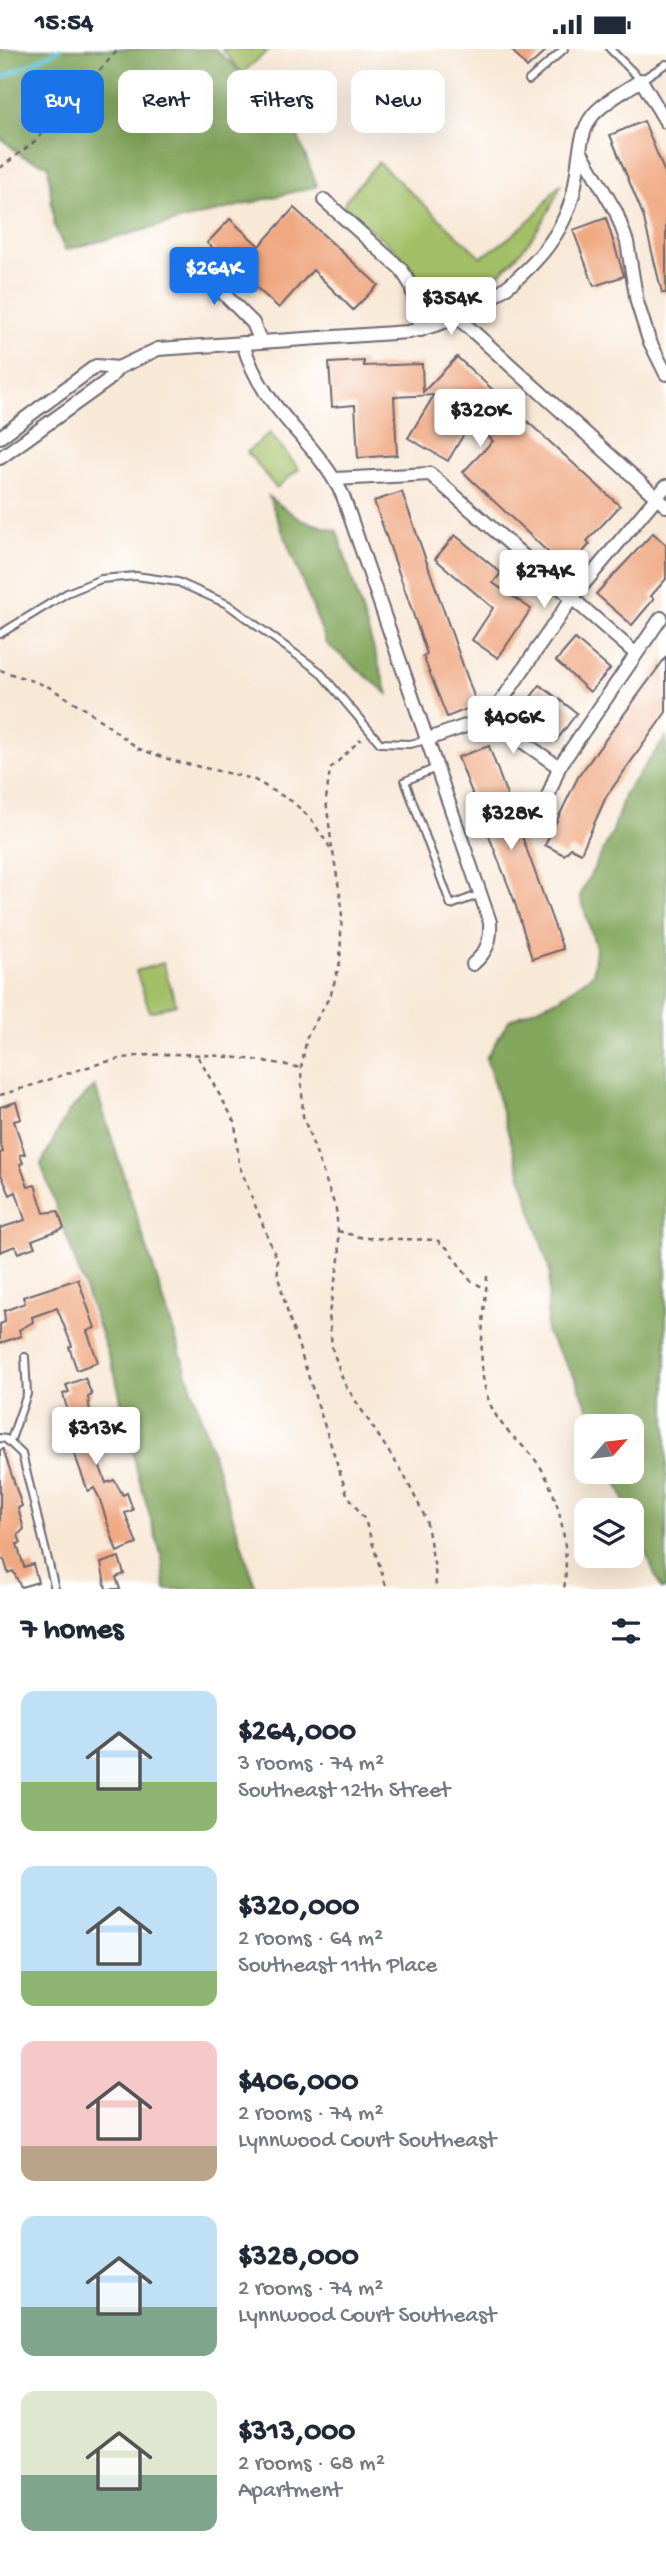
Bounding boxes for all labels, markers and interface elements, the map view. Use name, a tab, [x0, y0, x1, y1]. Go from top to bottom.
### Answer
text: 15:54	[35, 9, 93, 40]
chip: Buy	[21, 70, 104, 133]
chip: Rent	[118, 70, 213, 133]
chip: Filters	[227, 70, 337, 133]
chip: New	[351, 70, 445, 133]
pin: $264K	[165, 247, 263, 307]
text: $264K	[186, 256, 242, 283]
pin: $354K	[402, 278, 500, 337]
text: $354K	[422, 286, 480, 313]
pin: $320K	[431, 389, 529, 449]
text: $320K	[450, 398, 510, 425]
pin: $274K	[495, 551, 593, 610]
text: $274K	[515, 559, 573, 586]
pin: $406K	[464, 697, 562, 756]
text: $406K	[484, 705, 542, 732]
pin: $328K	[462, 793, 560, 852]
text: $328K	[482, 801, 540, 828]
pin: $313K	[47, 1407, 145, 1467]
north arrow	[574, 1414, 644, 1484]
map controls	[574, 1414, 644, 1568]
text: $313K	[68, 1416, 124, 1443]
button: layers	[574, 1498, 644, 1568]
icon: filters	[607, 1612, 645, 1650]
text: 7 homes	[21, 1614, 123, 1649]
text: $264,000	[238, 1716, 356, 1751]
icon: home	[77, 1719, 161, 1803]
text: 3 rooms · 74 m²	[238, 1751, 384, 1778]
text: Southeast 12th Street	[238, 1778, 450, 1805]
text: $320,000	[238, 1891, 359, 1926]
icon: home	[77, 1894, 161, 1978]
text: 2 rooms · 64 m²	[238, 1926, 383, 1953]
text: Southeast 11th Place	[238, 1953, 437, 1980]
text: $406,000	[238, 2066, 358, 2101]
icon: home	[77, 2069, 161, 2153]
text: 2 rooms · 74 m²	[238, 2101, 383, 2128]
text: Lynnwood Court Southeast	[238, 2128, 496, 2155]
text: $328,000	[238, 2241, 359, 2276]
icon: home	[77, 2244, 161, 2328]
text: 2 rooms · 74 m²	[238, 2276, 383, 2303]
text: Lynnwood Court Southeast	[238, 2303, 496, 2330]
text: $313,000	[238, 2416, 355, 2451]
icon: home	[77, 2419, 161, 2503]
text: 2 rooms · 68 m²	[238, 2451, 385, 2478]
text: Apartment	[238, 2478, 342, 2505]

